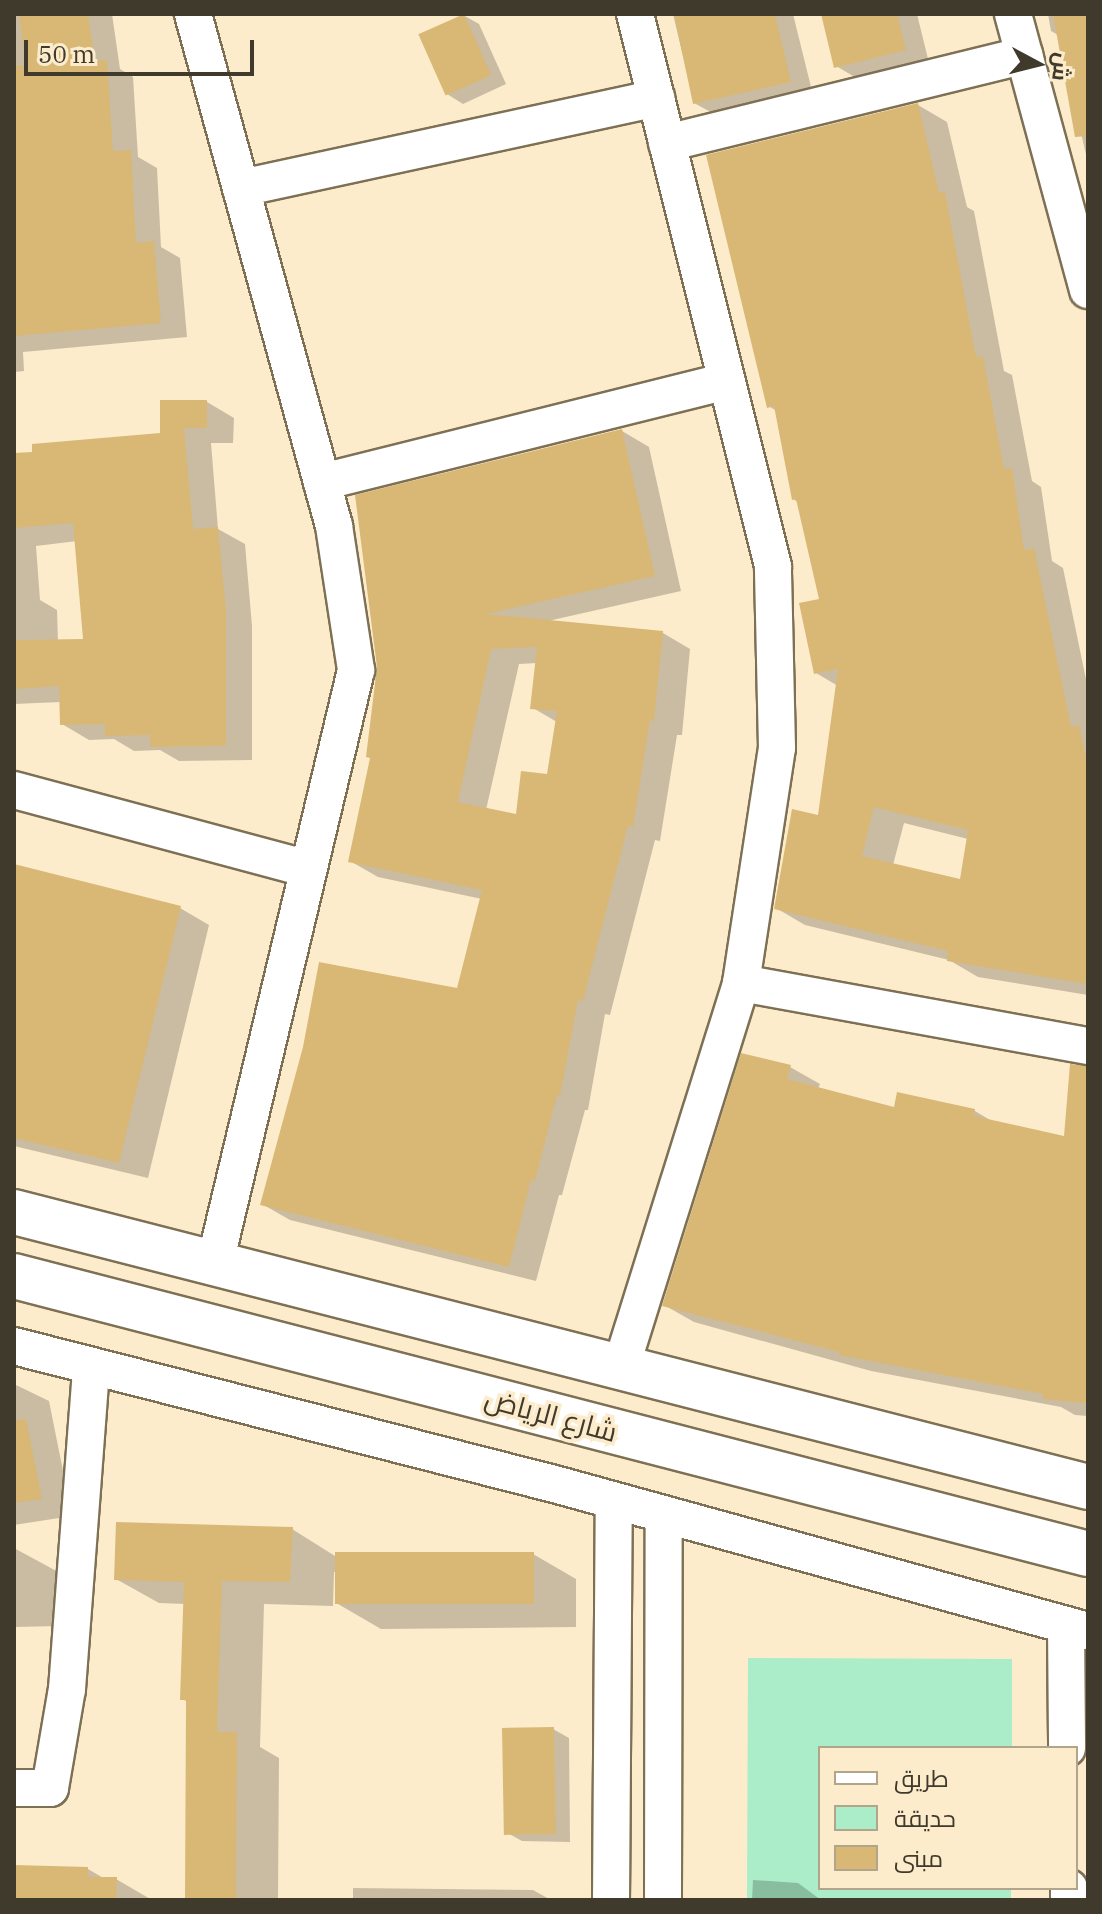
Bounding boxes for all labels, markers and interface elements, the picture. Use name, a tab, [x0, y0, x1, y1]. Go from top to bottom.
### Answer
scale bar	[28, 24, 258, 74]
north arrow	[998, 24, 1078, 104]
text: 50 m	[38, 38, 95, 70]
text: ش	[1046, 51, 1078, 83]
street label: شارع الرياض	[481, 1381, 621, 1449]
legend	[818, 1746, 1078, 1890]
text: طريق	[894, 1762, 949, 1794]
text: حديقة	[894, 1802, 956, 1834]
text: مبنى	[894, 1842, 943, 1874]

